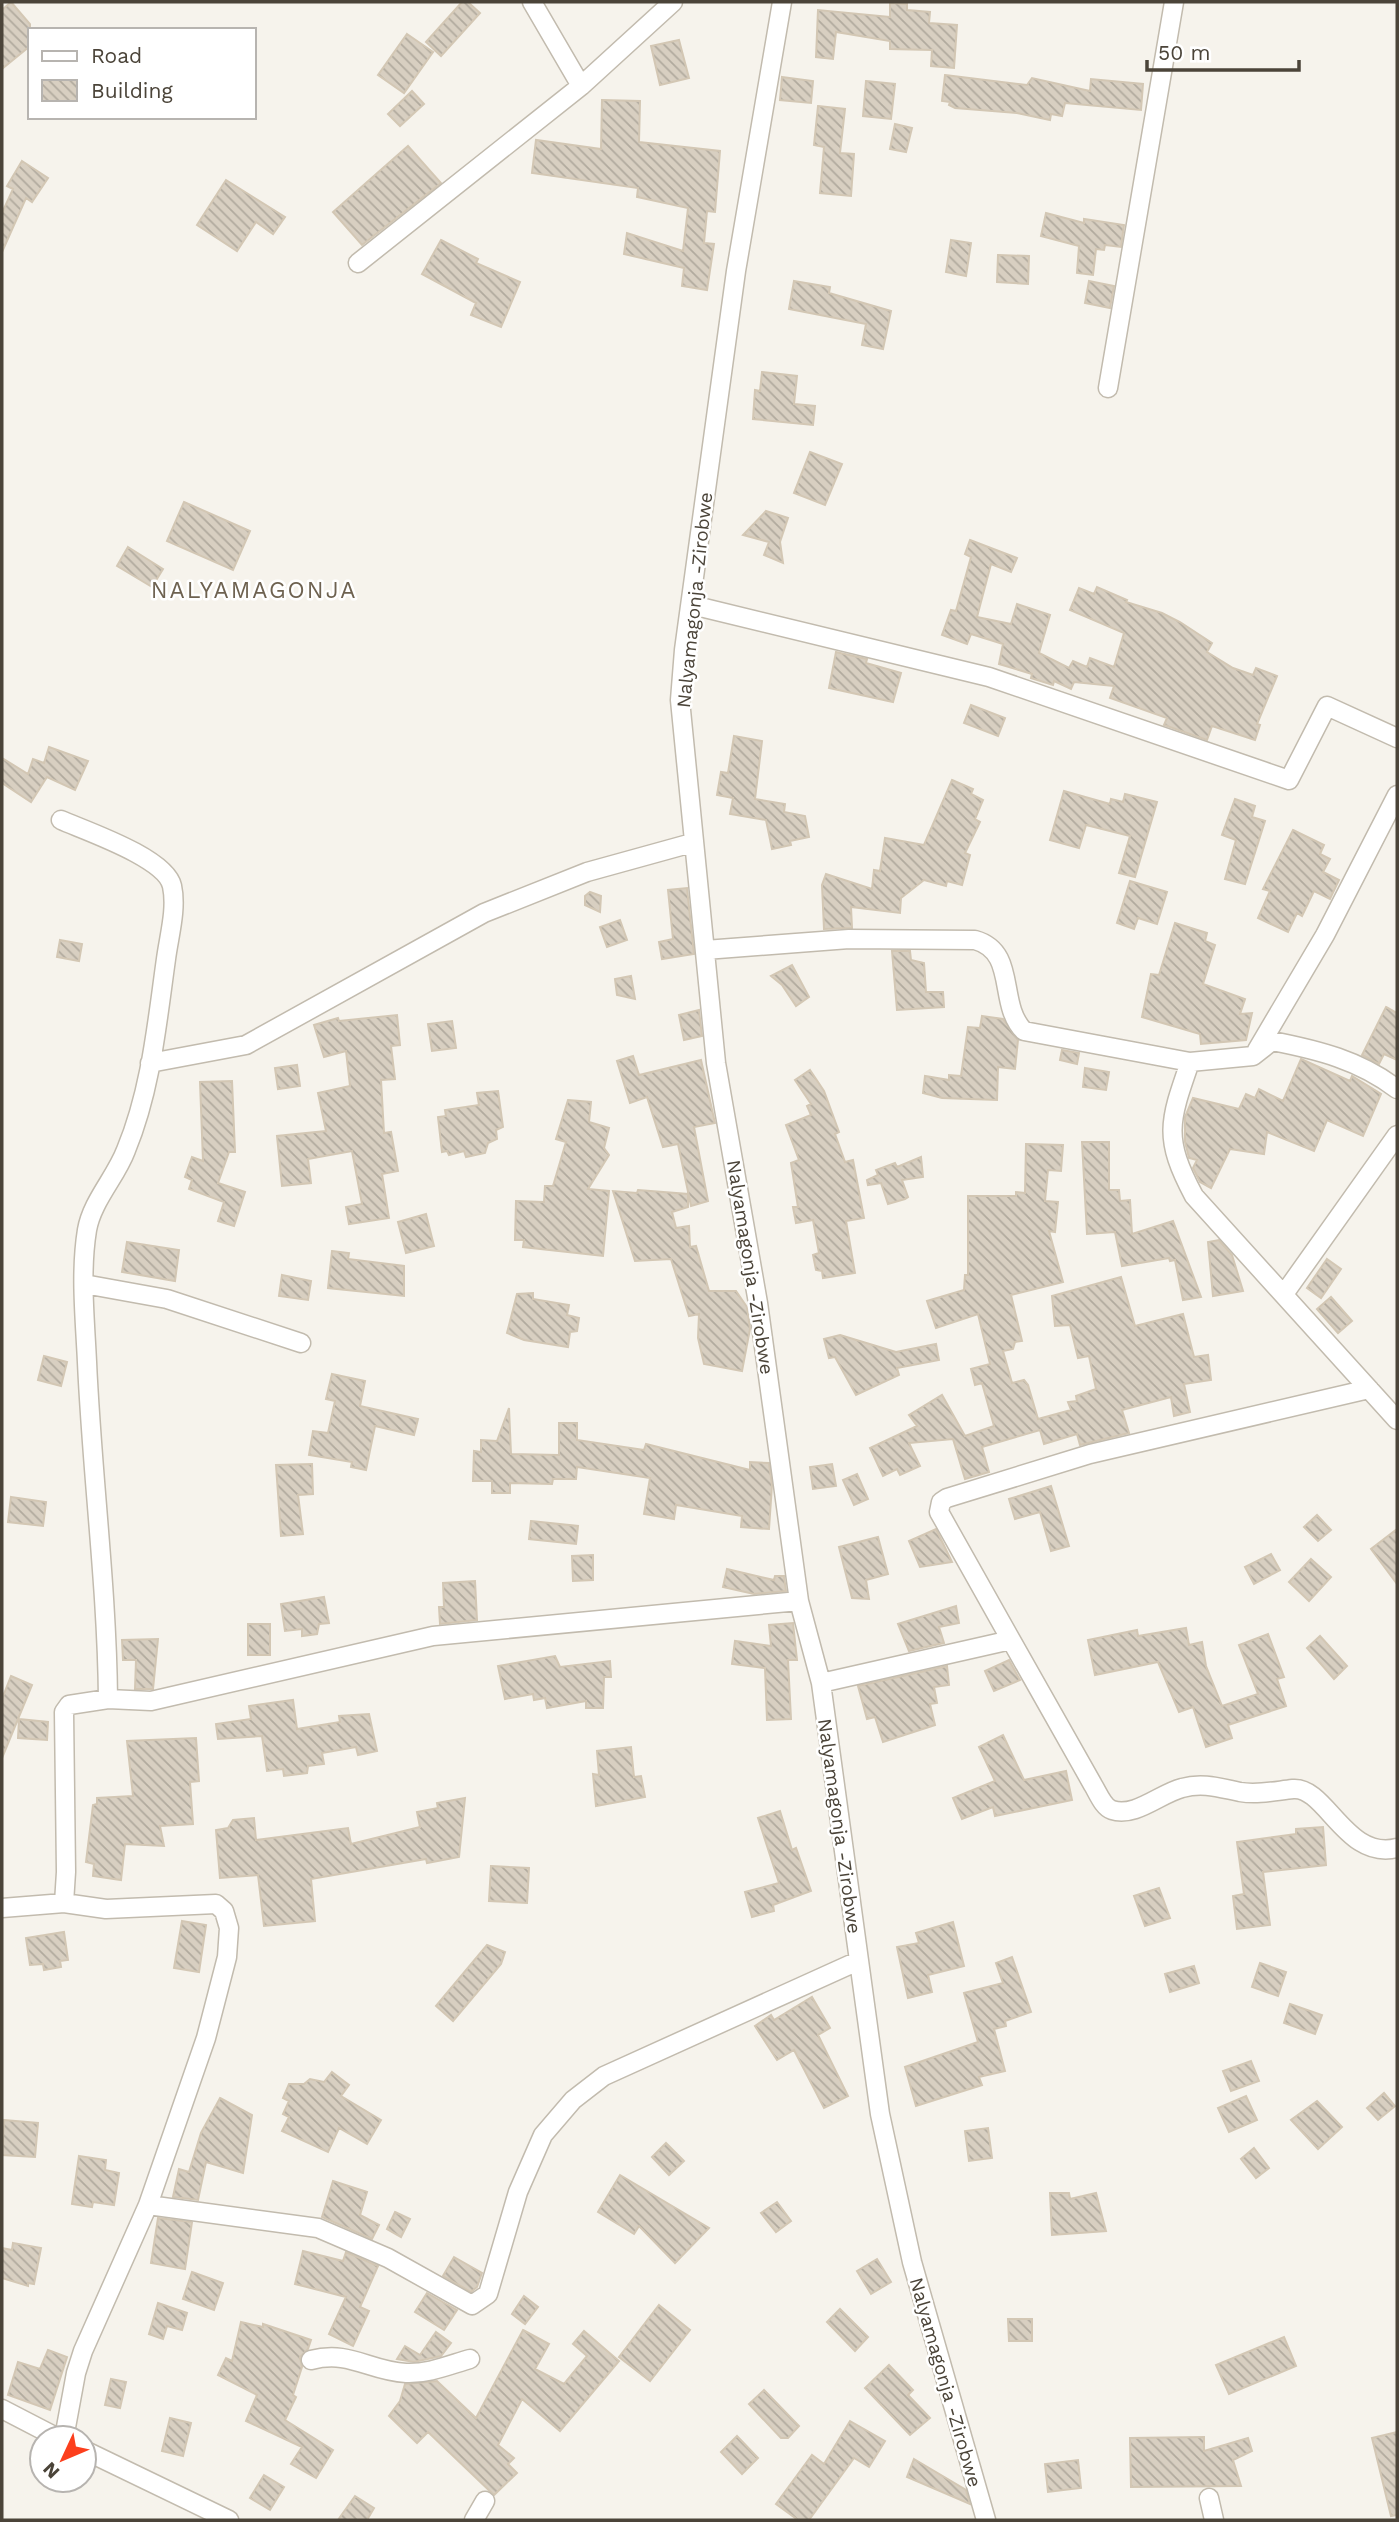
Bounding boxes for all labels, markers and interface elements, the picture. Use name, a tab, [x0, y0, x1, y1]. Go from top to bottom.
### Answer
legend	[28, 28, 256, 119]
scale bar	[1147, 28, 1299, 72]
text: 50 m	[1158, 40, 1210, 65]
text: Road	[91, 43, 142, 68]
text: Building	[91, 78, 173, 103]
street label: Nalyamagonja -Zirobwe	[672, 491, 717, 709]
district label: NALYAMAGONJA	[151, 577, 357, 604]
street label: Nalyamagonja -Zirobwe	[722, 1158, 779, 1376]
street label: Nalyamagonja -Zirobwe	[813, 1717, 866, 1935]
street label: Nalyamagonja -Zirobwe	[905, 2275, 986, 2490]
north arrow	[28, 2424, 98, 2494]
text: N	[38, 2457, 64, 2484]

